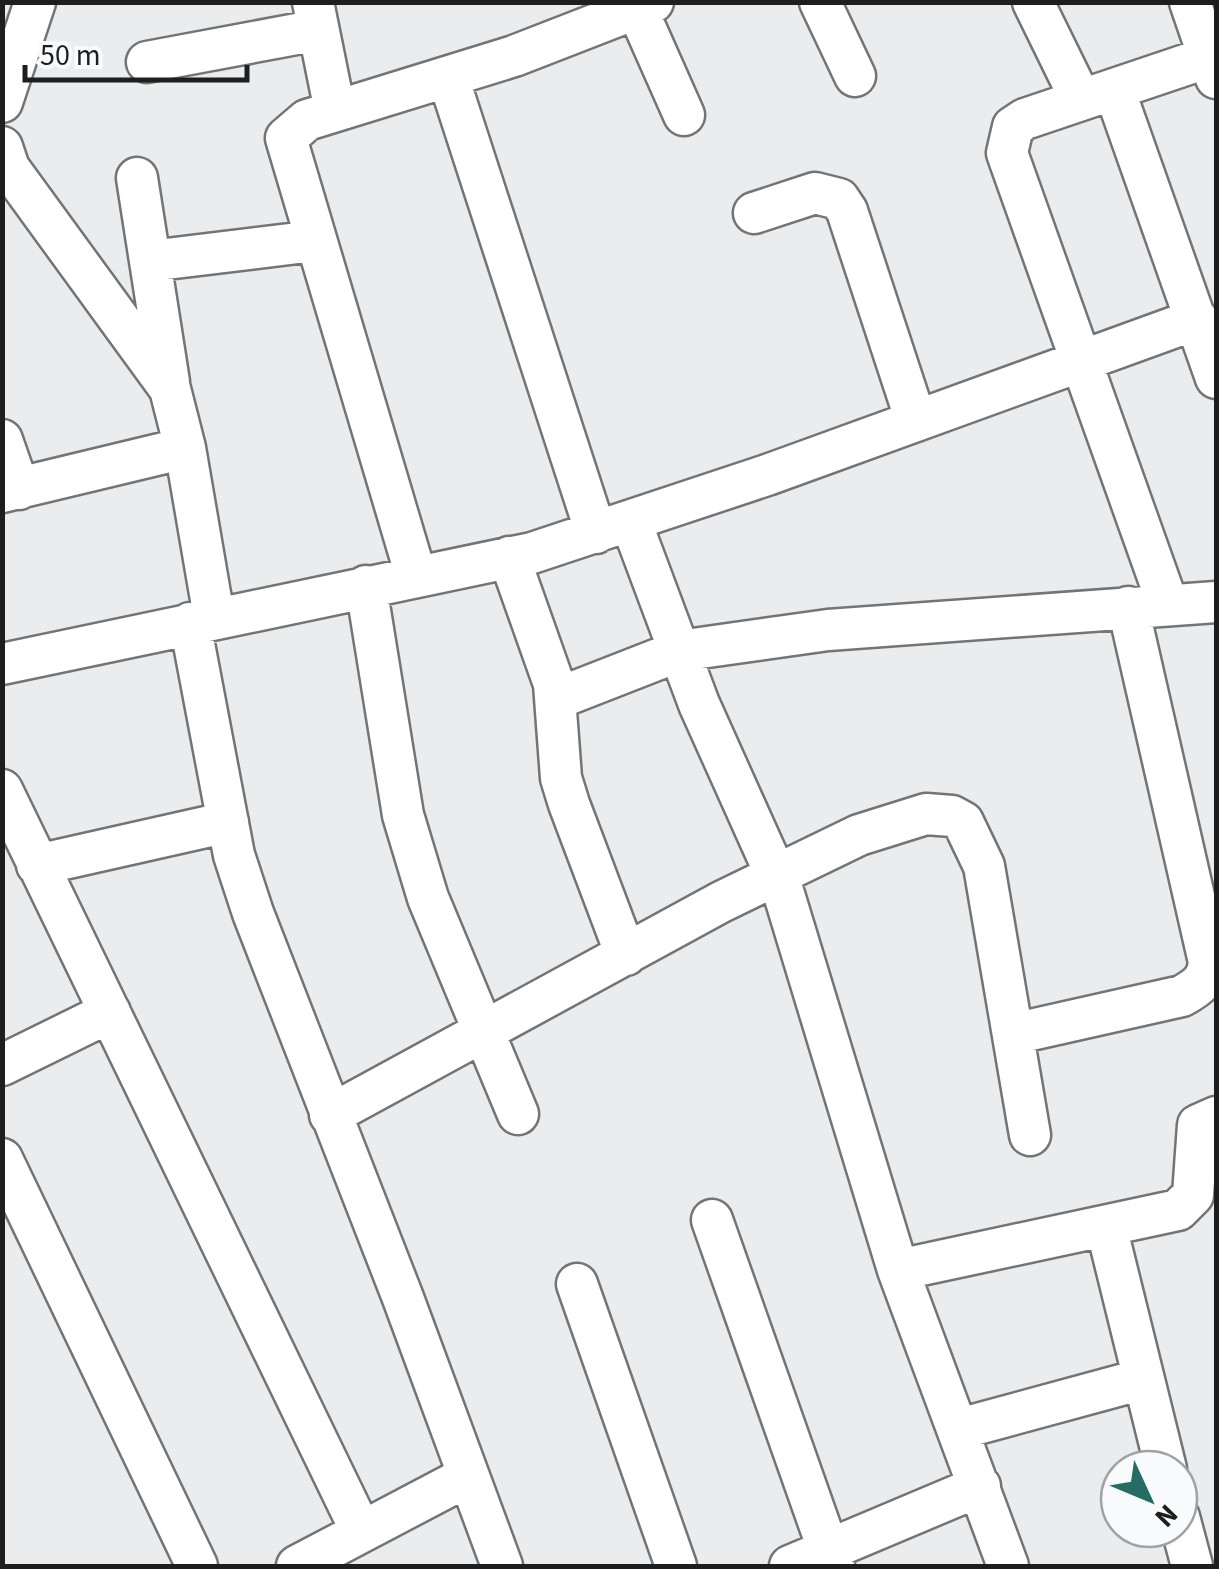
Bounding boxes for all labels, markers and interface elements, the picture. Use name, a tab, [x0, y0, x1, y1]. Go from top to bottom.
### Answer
scale bar	[25, 20, 248, 82]
text: 50 m	[40, 34, 101, 77]
north arrow	[1099, 1449, 1199, 1549]
text: N	[1145, 1495, 1187, 1536]

